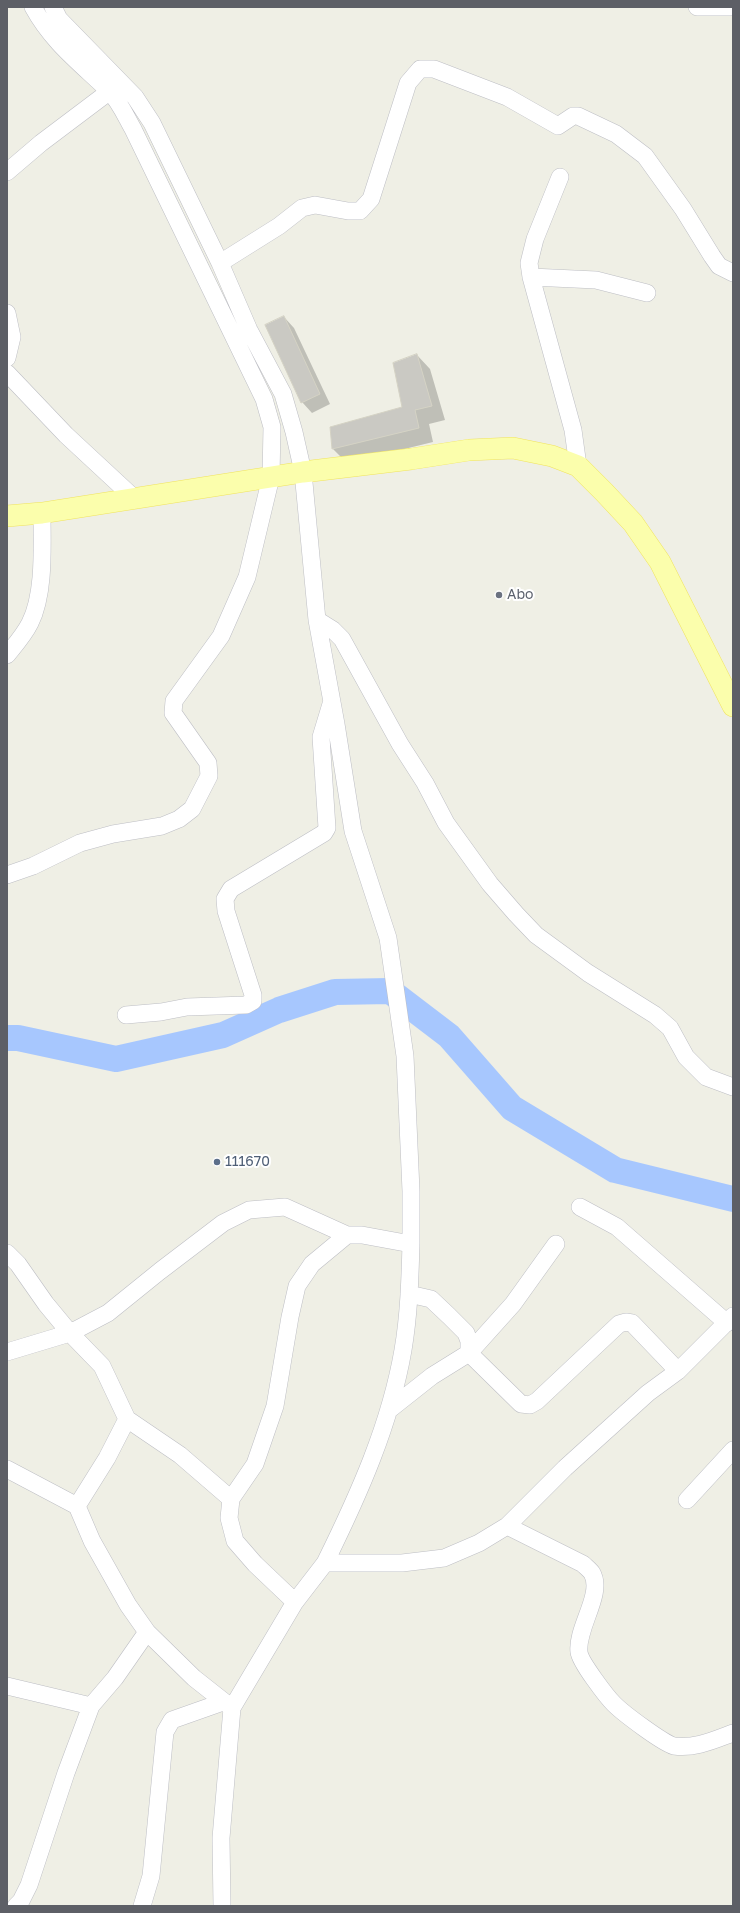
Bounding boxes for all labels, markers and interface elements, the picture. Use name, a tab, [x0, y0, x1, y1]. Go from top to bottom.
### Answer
place label: Abo	[507, 587, 533, 603]
marker: Abo	[494, 590, 504, 600]
place label: 111670	[225, 1154, 270, 1170]
marker: 111670	[212, 1157, 222, 1167]

